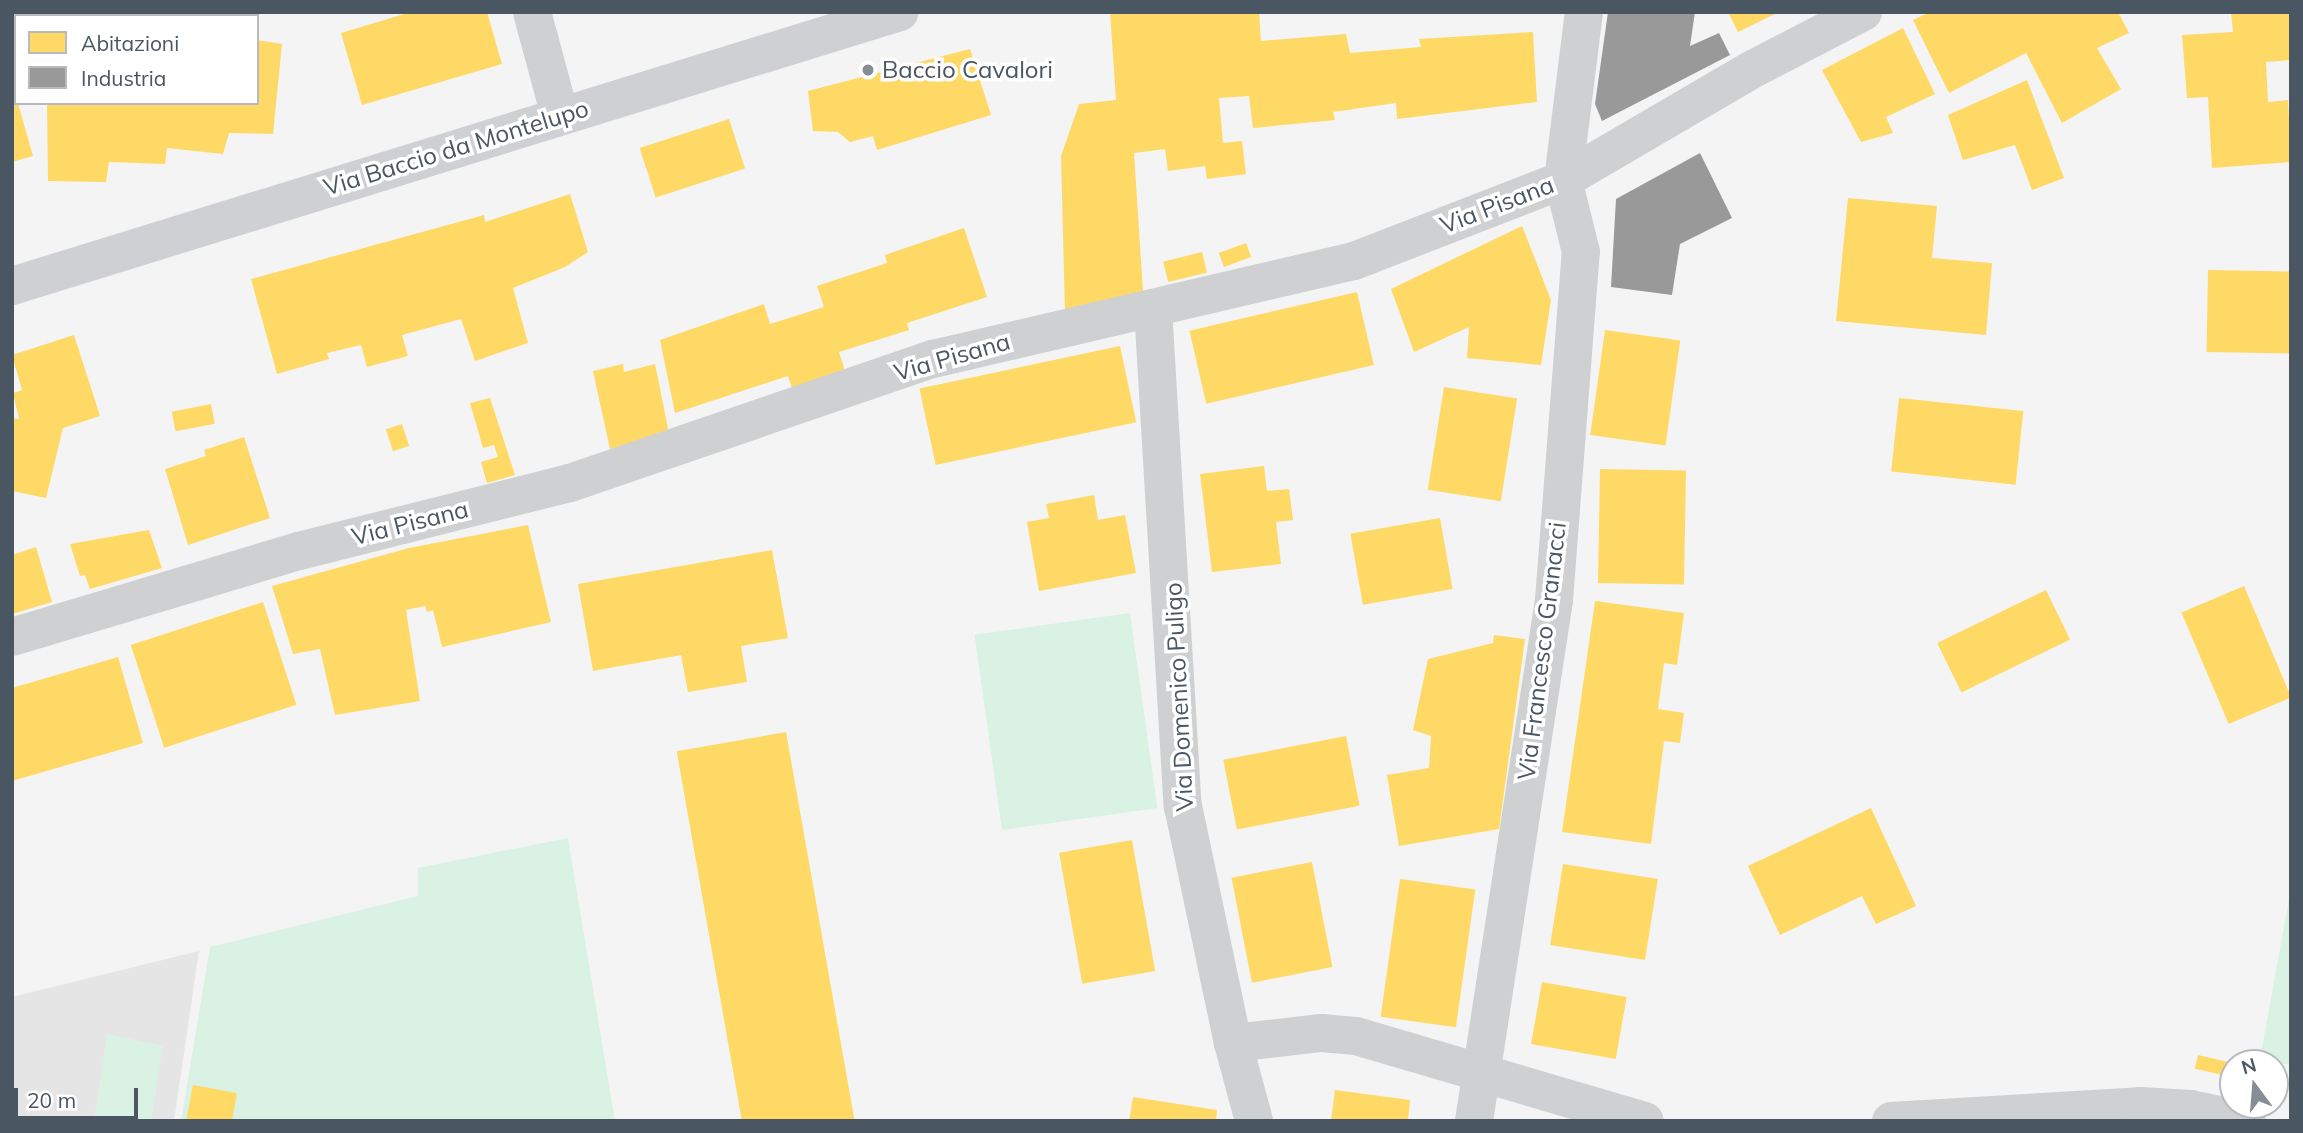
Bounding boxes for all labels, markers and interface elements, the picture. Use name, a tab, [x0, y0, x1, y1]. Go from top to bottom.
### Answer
legend	[14, 14, 259, 105]
text: Abitazioni	[81, 30, 179, 56]
place label: Baccio Cavalori	[882, 56, 1053, 84]
marker: Baccio Cavalori	[860, 62, 876, 78]
text: Industria	[81, 65, 166, 91]
street label: Via Baccio da Montelupo	[320, 94, 592, 202]
street label: Via Pisana	[1436, 170, 1558, 240]
street label: Via Pisana	[891, 327, 1013, 387]
street label: Via Pisana	[349, 495, 471, 551]
street label: Via Francesco Granacci	[1512, 520, 1572, 782]
street label: Via Domenico Puligo	[1159, 582, 1199, 812]
north arrow	[2219, 1049, 2289, 1119]
text: N	[2239, 1052, 2259, 1079]
scale bar	[18, 1074, 142, 1118]
text: 20 m	[27, 1087, 76, 1113]

